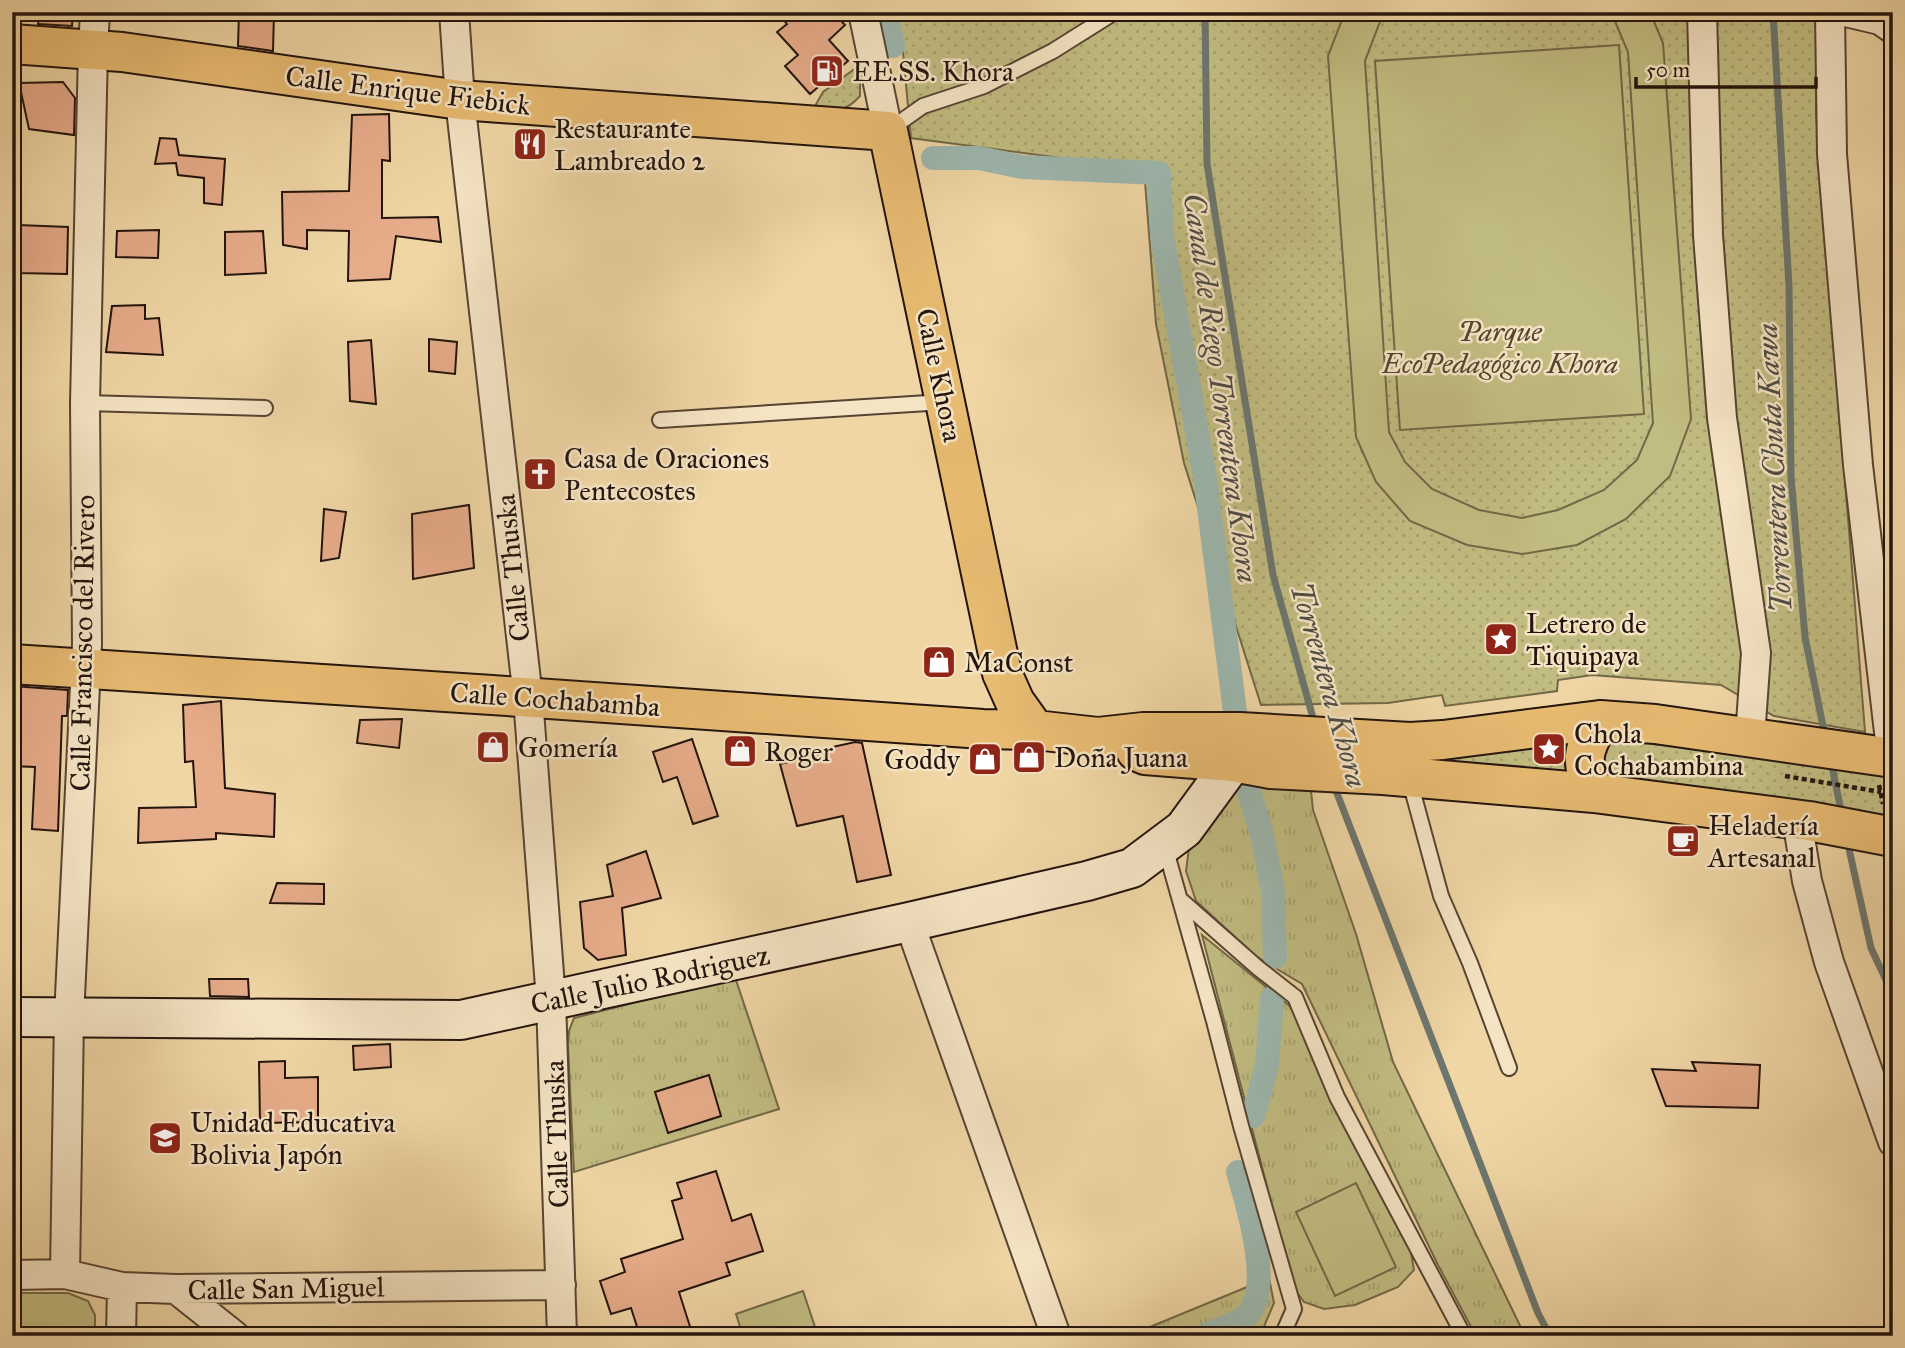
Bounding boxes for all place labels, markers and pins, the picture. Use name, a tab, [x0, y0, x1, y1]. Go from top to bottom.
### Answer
fuel station icon: EE.SS. Khora	[808, 52, 846, 90]
place label: EE.SS. Khora	[852, 54, 1014, 89]
place label: Restaurante Lambreado 2	[554, 111, 706, 178]
restaurant icon: Restaurante Lambreado 2	[511, 125, 549, 163]
place label: Casa de Oraciones Pentecostes	[564, 441, 769, 508]
church icon: Casa de Oraciones Pentecostes	[521, 455, 559, 493]
place label: Letrero de Tiquipaya	[1526, 606, 1647, 673]
place icon: Letrero de Tiquipaya	[1482, 620, 1520, 658]
shop icon: MaConst	[920, 643, 958, 681]
place label: MaConst	[964, 645, 1073, 680]
place label: Chola Cochabambina	[1574, 716, 1744, 783]
shop icon: Gomería	[474, 728, 512, 766]
place label: Gomería	[518, 730, 618, 765]
place icon: Chola Cochabambina	[1530, 730, 1568, 768]
shop icon: Roger	[721, 732, 759, 770]
place label: Roger	[764, 734, 834, 769]
shop icon: Doña Juana	[1010, 738, 1048, 776]
shop icon: Goddy	[966, 740, 1004, 778]
place label: Doña Juana	[1054, 740, 1188, 775]
place label: Goddy	[884, 742, 961, 777]
place label: Heladería Artesanal	[1707, 808, 1819, 875]
cafe icon: Heladería Artesanal	[1664, 822, 1702, 860]
place label: Unidad Educativa Bolivia Japón	[190, 1105, 395, 1172]
school or university icon: Unidad Educativa Bolivia Japón	[146, 1119, 184, 1157]

